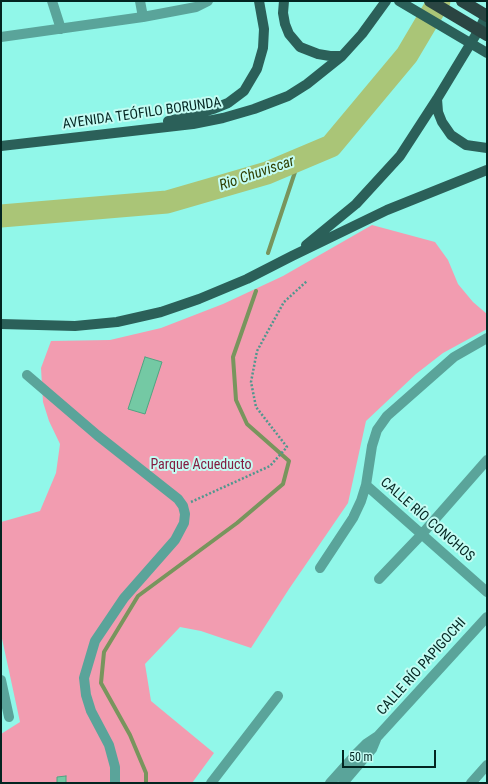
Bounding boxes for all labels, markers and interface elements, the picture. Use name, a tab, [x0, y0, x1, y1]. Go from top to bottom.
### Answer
street label: AVENIDA TEÓFILO BORUNDA	[61, 95, 223, 133]
water label: Rio Chuviscar	[217, 153, 297, 195]
park label: Parque Acueducto	[150, 457, 252, 473]
street label: CALLE RÍO CONCHOS	[376, 475, 478, 565]
street label: CALLE RÍO PAPIGOCHI	[374, 615, 470, 719]
scale bar	[344, 742, 438, 768]
text: 50 m	[349, 750, 373, 764]

